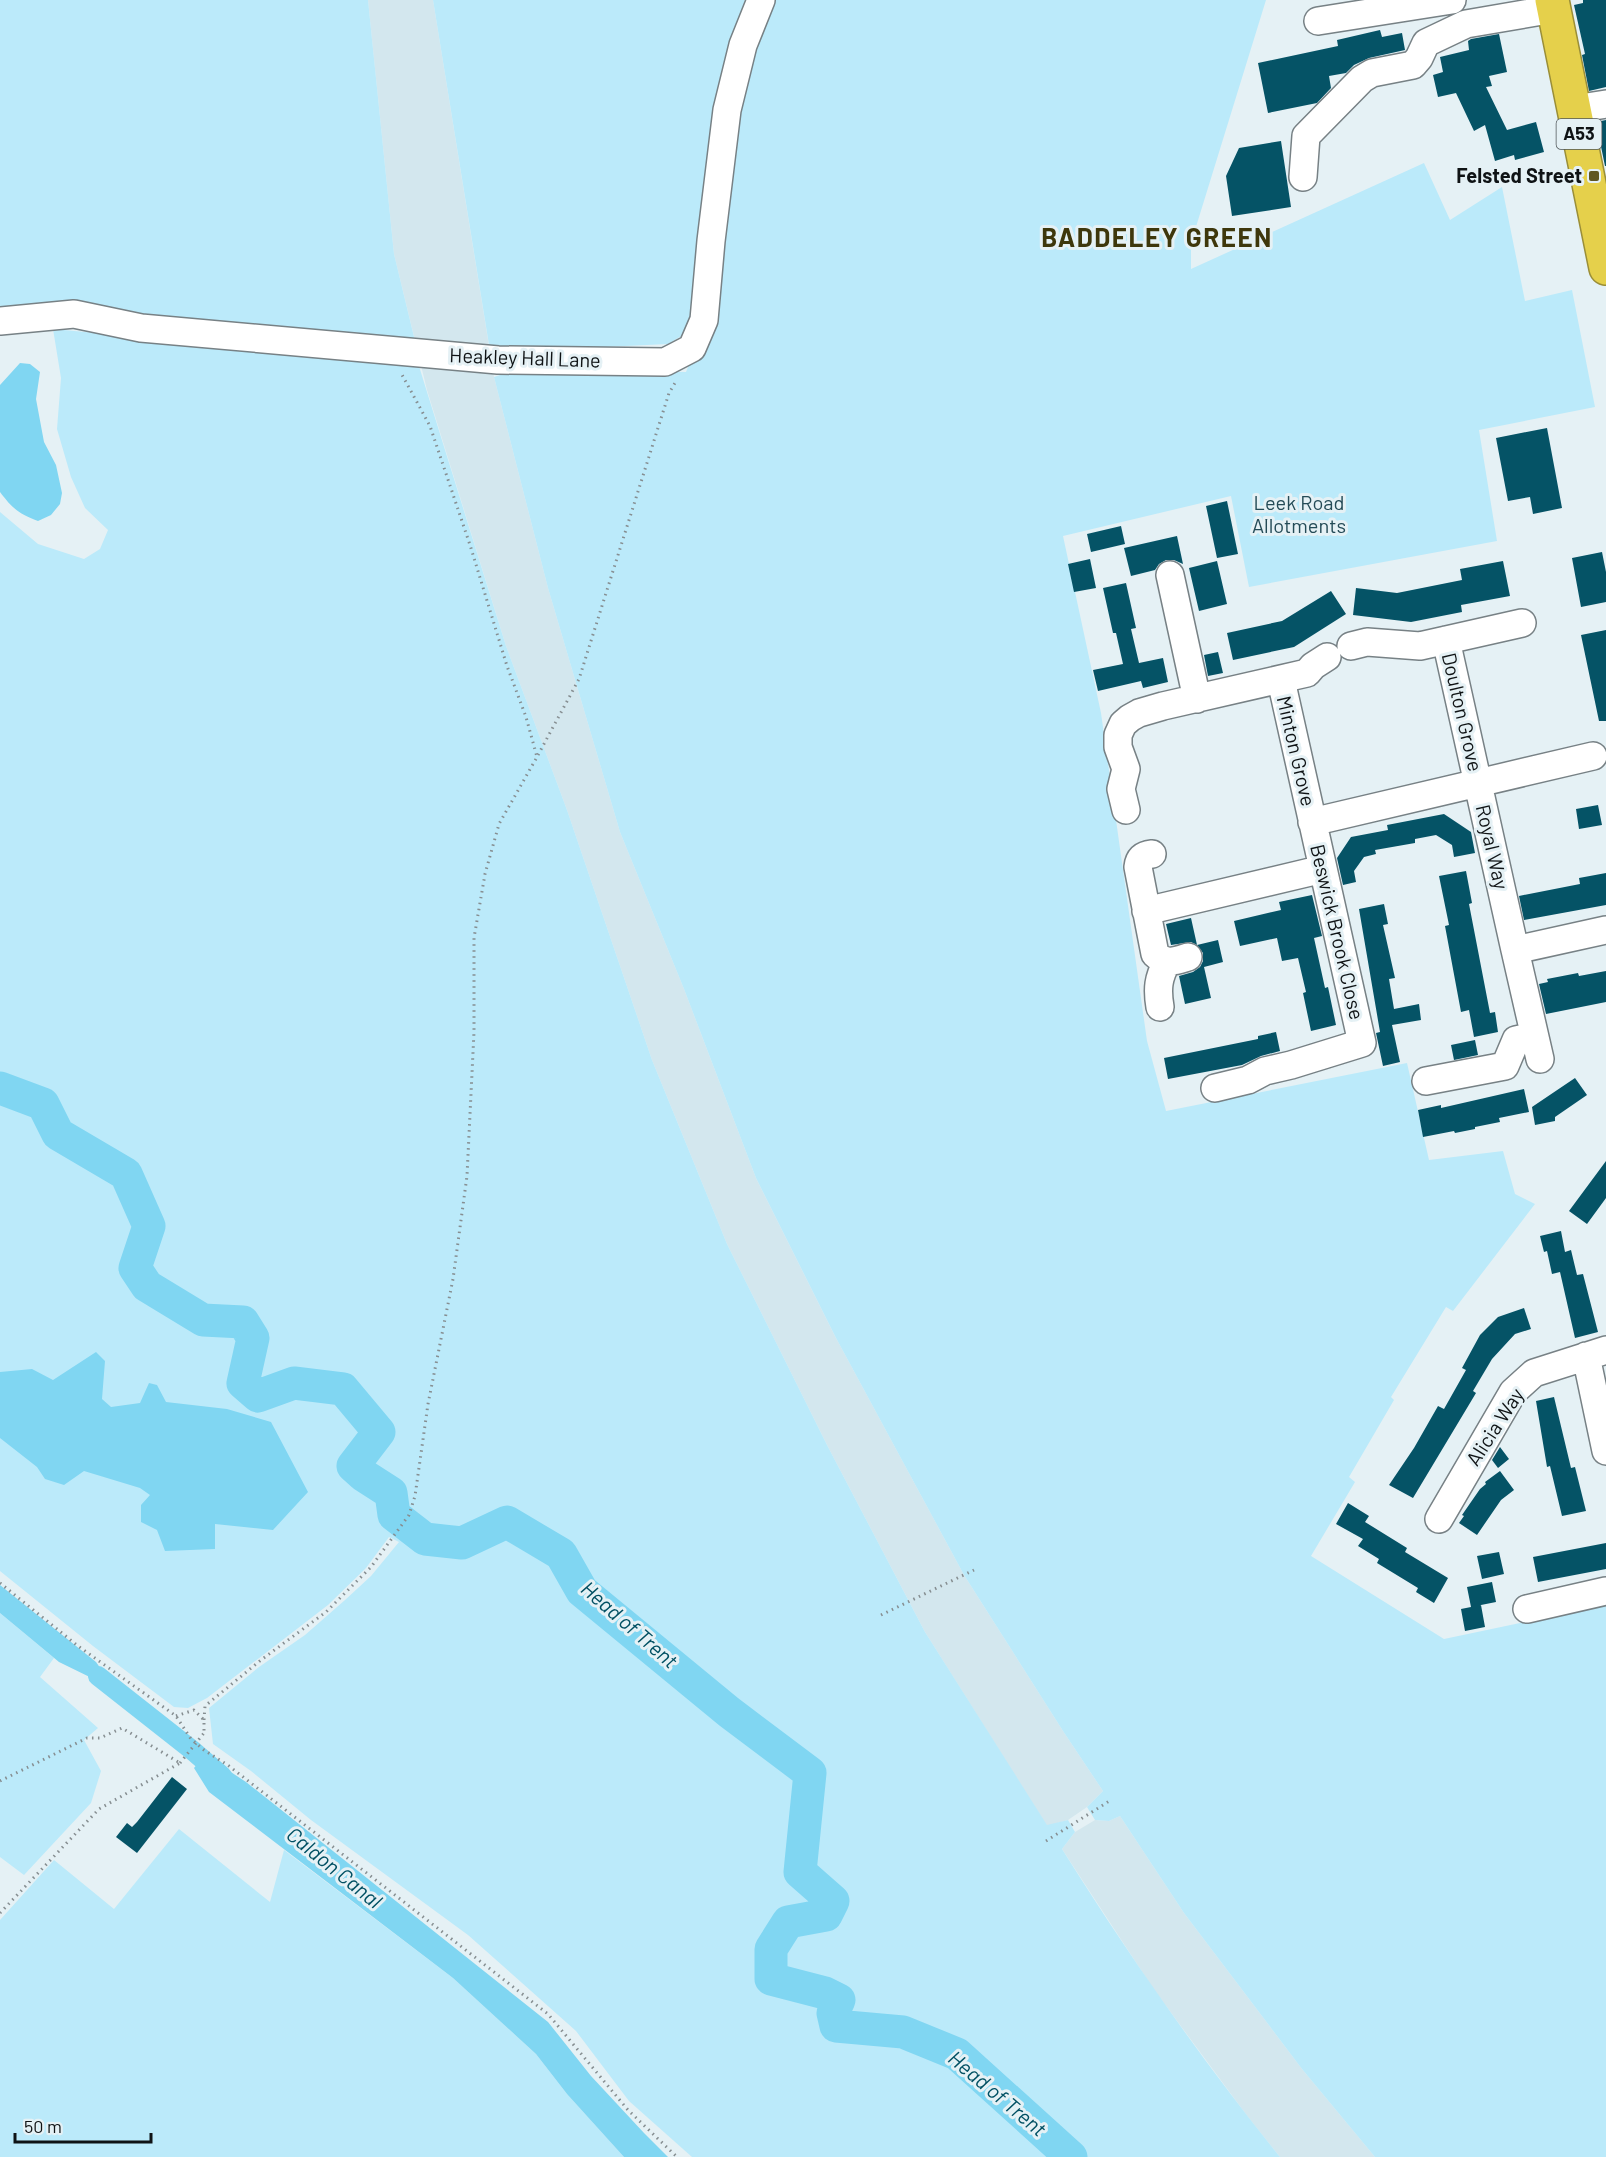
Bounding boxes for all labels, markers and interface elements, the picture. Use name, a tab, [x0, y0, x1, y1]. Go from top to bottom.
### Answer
road number: A53	[1556, 119, 1602, 149]
place label: Felsted Street	[1456, 163, 1582, 187]
marker: Felsted Street	[1587, 169, 1601, 183]
district label: BADDELEY GREEN	[1041, 221, 1273, 252]
street label: Heakley Hall Lane	[449, 342, 601, 372]
park label: Leek Road Allotments	[1252, 490, 1346, 537]
street label: Doulton Grove	[1438, 650, 1488, 773]
street label: Minton Grove	[1273, 693, 1321, 808]
street label: Royal Way	[1472, 802, 1514, 892]
street label: Beswick Brook Close	[1306, 842, 1370, 1022]
street label: Alicia Way	[1460, 1383, 1528, 1470]
water label: Head of Trent	[577, 1575, 684, 1673]
water label: Caldon Canal	[282, 1821, 388, 1913]
water label: Head of Trent	[944, 2045, 1052, 2141]
scale bar	[15, 2106, 152, 2144]
text: 50 m	[24, 2115, 62, 2137]

